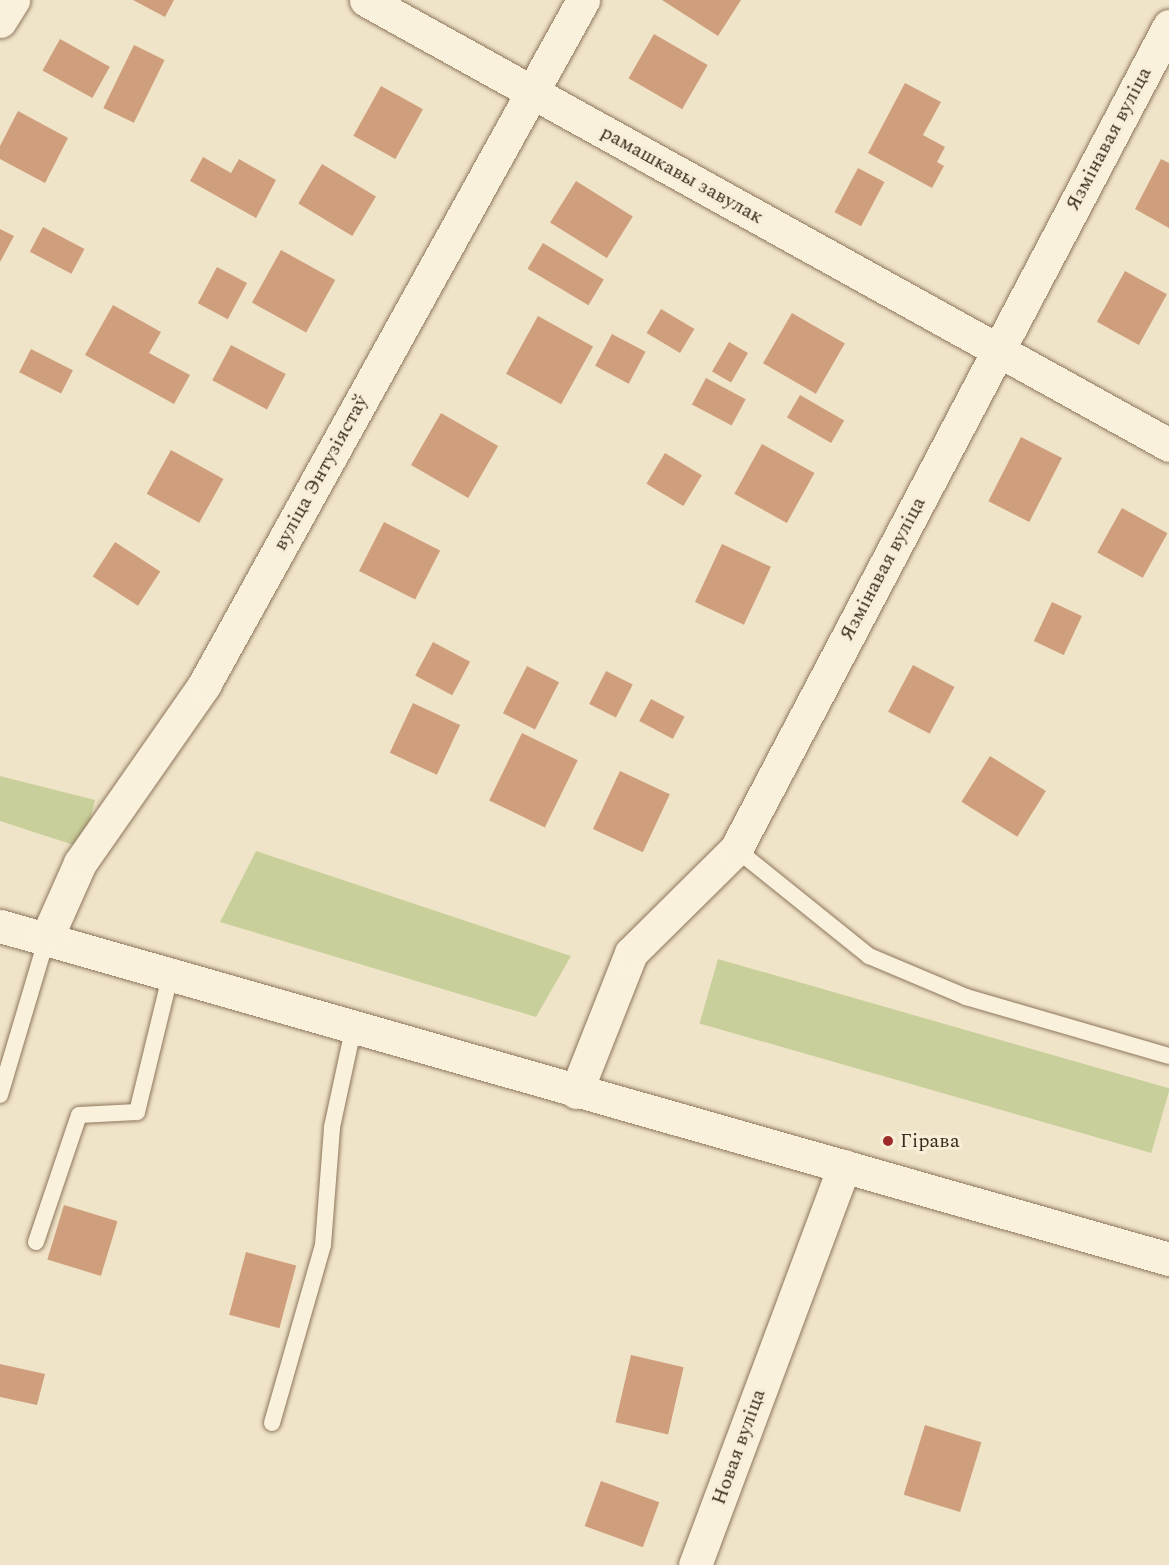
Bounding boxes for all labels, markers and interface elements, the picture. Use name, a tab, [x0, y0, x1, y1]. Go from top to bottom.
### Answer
street label: Язмінавая вуліца	[1061, 63, 1157, 215]
street label: рамашкавы завулак	[596, 120, 768, 230]
street label: вуліца Энтузіястаў	[268, 391, 374, 555]
street label: Язмінавая вуліца	[835, 493, 931, 645]
place label: Гірава	[900, 1129, 960, 1153]
marker: Гірава	[881, 1134, 895, 1148]
street label: Новая вуліца	[707, 1386, 771, 1508]

